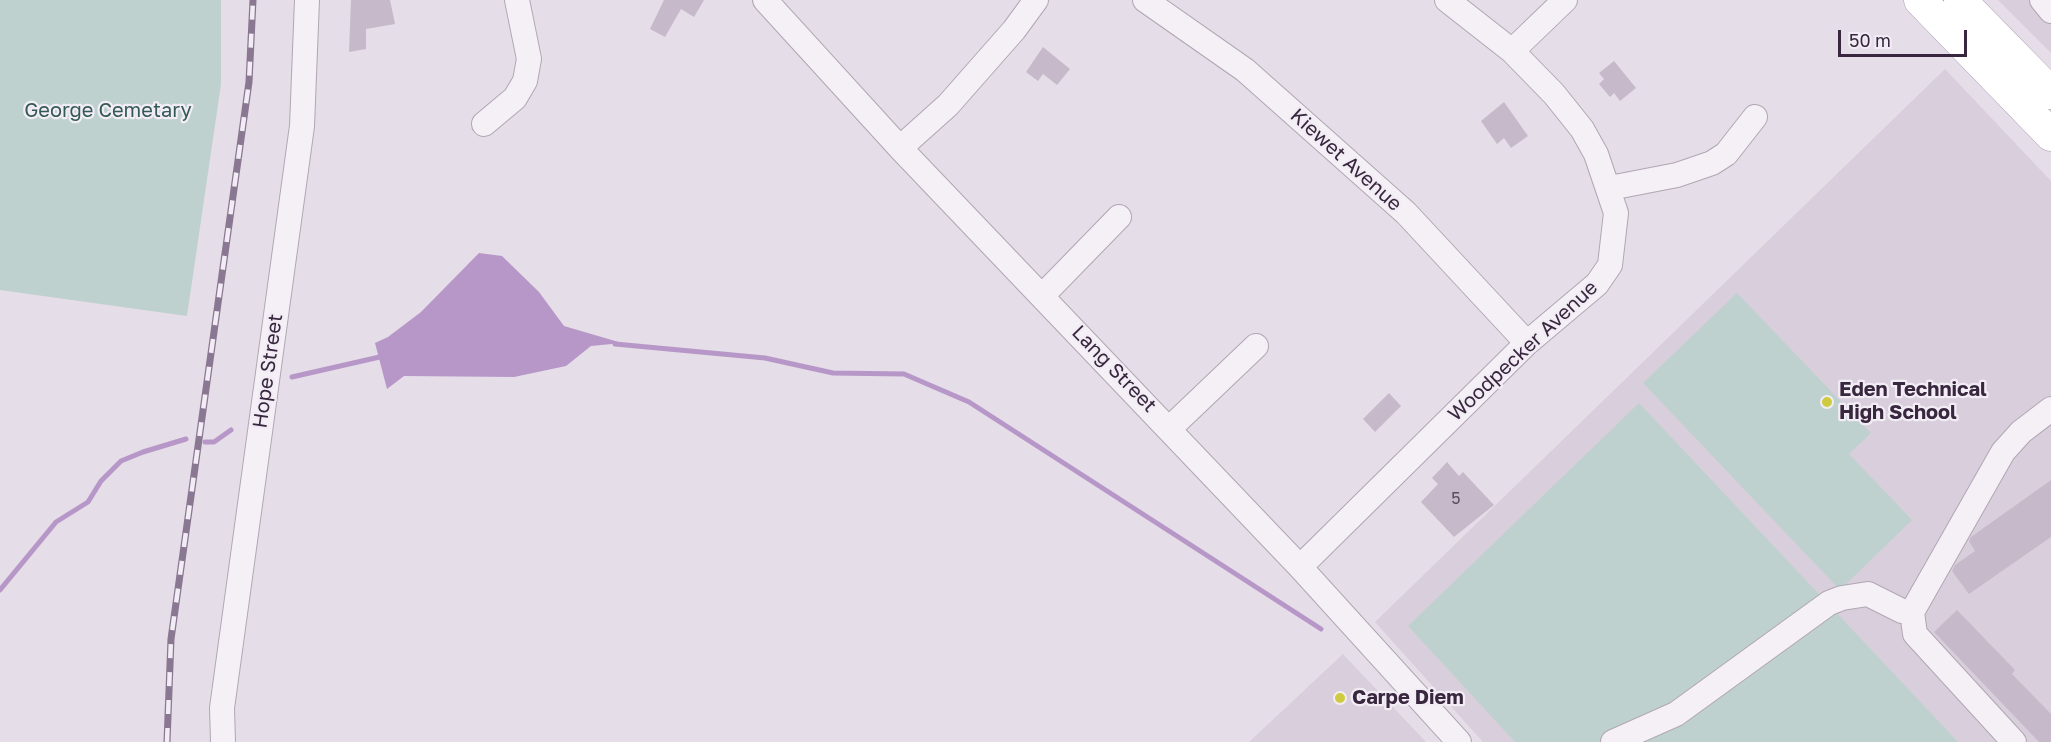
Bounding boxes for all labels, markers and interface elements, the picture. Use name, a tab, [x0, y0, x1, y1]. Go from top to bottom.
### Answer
scale bar	[1841, 18, 1970, 56]
text: 50 m	[1849, 29, 1891, 51]
park label: George Cemetary	[24, 99, 192, 123]
street label: Kiewet Avenue	[1285, 104, 1407, 216]
street label: Woodpecker Avenue	[1443, 276, 1603, 426]
street label: Hope Street	[248, 312, 288, 430]
street label: Lang Street	[1067, 320, 1161, 418]
place label: Eden Technical High School	[1839, 378, 1987, 425]
marker: Eden Technical High School	[1820, 395, 1834, 409]
house number: 5	[1451, 489, 1461, 509]
place label: Carpe Diem	[1352, 686, 1464, 710]
marker: Carpe Diem	[1333, 691, 1347, 705]

